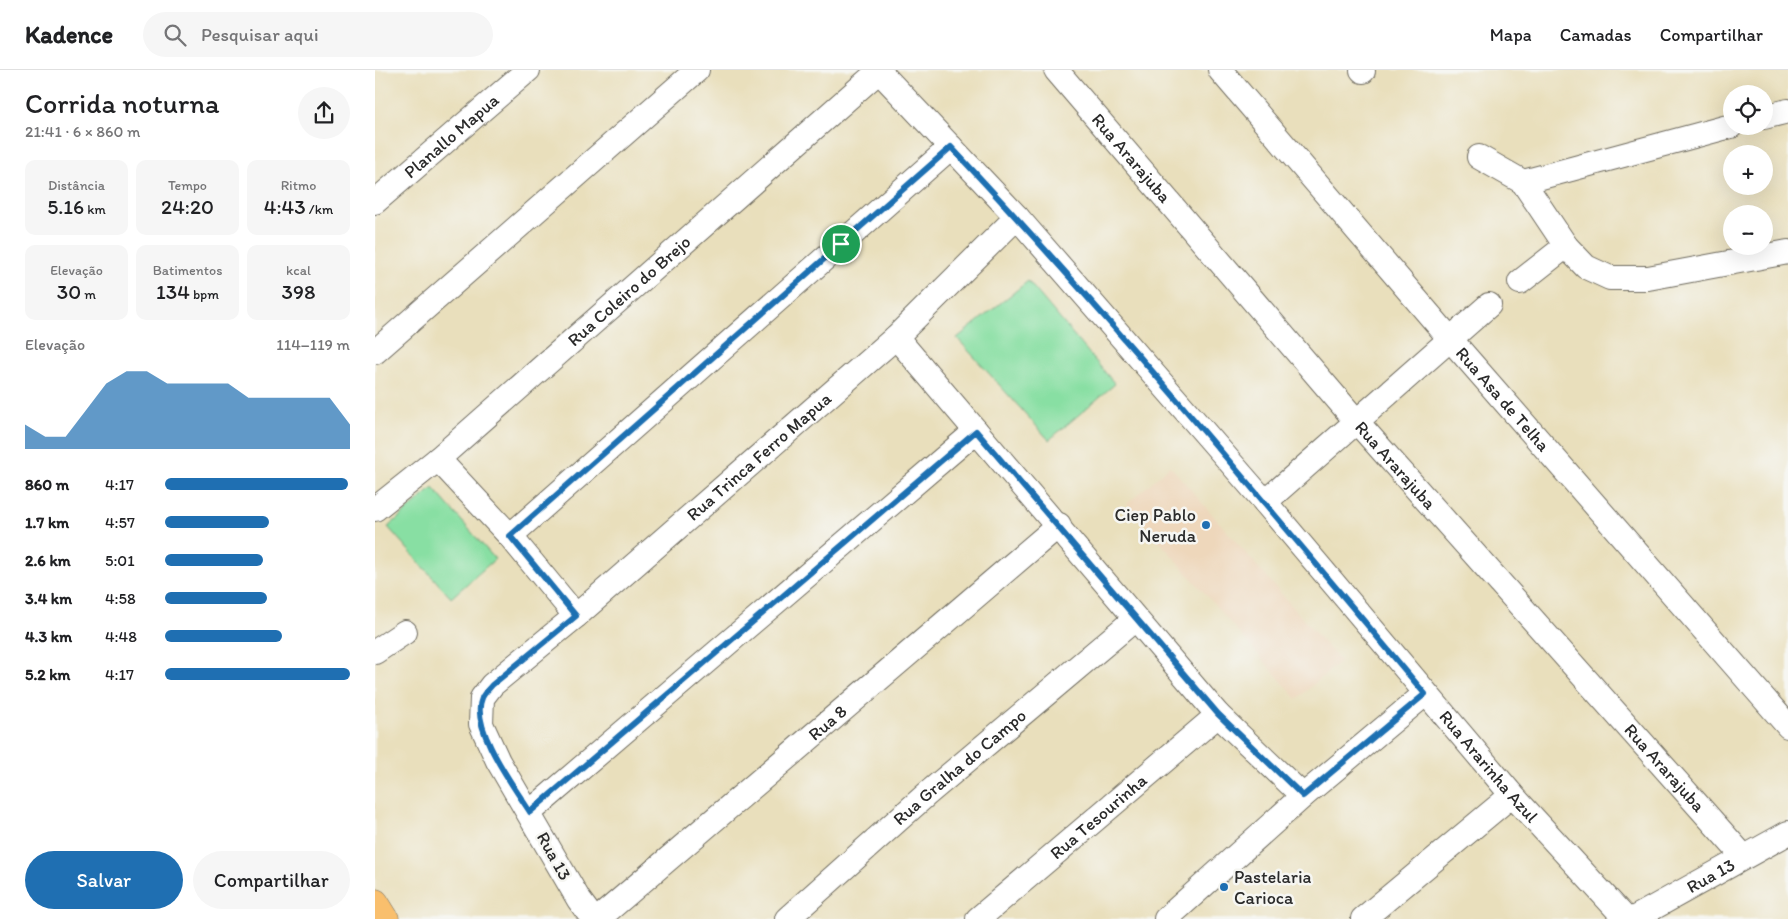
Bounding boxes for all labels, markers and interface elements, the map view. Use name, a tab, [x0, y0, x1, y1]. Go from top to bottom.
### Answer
search box	[143, 12, 493, 57]
text: Kadence	[25, 20, 113, 49]
icon: search	[161, 21, 189, 49]
text: Pesquisar aqui	[201, 23, 319, 46]
text: Mapa	[1490, 24, 1532, 46]
text: Camadas	[1560, 24, 1632, 46]
text: Compartilhar	[1660, 24, 1763, 46]
map controls	[1723, 85, 1773, 255]
button: locate	[1723, 85, 1773, 135]
text: Corrida noturna	[25, 86, 220, 120]
button: share	[298, 87, 350, 139]
street label: Planallo Mapua	[400, 89, 504, 183]
street label: Rua Ararajuba	[1087, 109, 1176, 208]
text: 21:41 · 6 × 860 m	[25, 122, 140, 141]
button: +	[1723, 145, 1773, 195]
text: Distância	[48, 177, 105, 194]
text: Tempo	[168, 177, 207, 194]
text: Ritmo	[281, 177, 316, 194]
text: 5.16	[47, 194, 84, 219]
text: 24:20	[161, 194, 214, 219]
text: 4:43	[264, 194, 306, 219]
text: km	[84, 201, 106, 218]
text: /km	[306, 201, 333, 218]
button: −	[1723, 205, 1773, 255]
pin	[820, 223, 862, 265]
icon: arrive	[827, 230, 855, 258]
street label: Rua Coleiro do Brejo	[563, 231, 695, 351]
text: Elevação	[50, 262, 103, 279]
text: Batimentos	[153, 262, 222, 279]
text: kcal	[286, 262, 311, 279]
text: 30	[57, 279, 81, 304]
text: 134	[156, 279, 190, 304]
text: 398	[282, 279, 315, 304]
text: m	[81, 286, 96, 303]
text: bpm	[190, 286, 219, 303]
text: Elevação	[25, 335, 85, 354]
text: 114–119 m	[276, 335, 350, 354]
street label: Rua Asa de Telha	[1451, 342, 1555, 457]
street label: Rua Trinca Ferro Mapua	[682, 387, 836, 526]
street label: Rua Ararajuba	[1350, 416, 1441, 514]
text: 860 m	[25, 475, 69, 494]
text: 4:17	[105, 475, 134, 494]
place label: Ciep Pablo Neruda	[1114, 504, 1197, 547]
text: 1.7 km	[25, 513, 69, 532]
text: 4:57	[105, 513, 135, 532]
marker: Ciep Pablo Neruda	[1200, 519, 1212, 531]
text: 2.6 km	[25, 551, 71, 570]
text: 5:01	[105, 551, 135, 570]
text: 3.4 km	[25, 589, 72, 608]
text: 4:58	[105, 589, 136, 608]
text: 4.3 km	[25, 627, 72, 646]
text: 4:48	[105, 627, 137, 646]
text: 5.2 km	[25, 665, 71, 684]
text: 4:17	[105, 665, 134, 684]
street label: Rua 8	[804, 700, 851, 745]
street label: Rua Gralha do Campo	[889, 704, 1031, 830]
street label: Rua Ararinha Azul	[1434, 706, 1543, 827]
street label: Rua Ararajuba	[1620, 719, 1710, 817]
street label: Rua Tesourinha	[1045, 769, 1152, 864]
street label: Rua 13	[532, 828, 576, 884]
button: Salvar	[25, 851, 183, 909]
button: Compartilhar	[193, 851, 350, 909]
street label: Rua 13	[1683, 854, 1739, 898]
place label: Pastelaria Carioca	[1234, 866, 1312, 909]
marker: Pastelaria Carioca	[1218, 881, 1230, 893]

